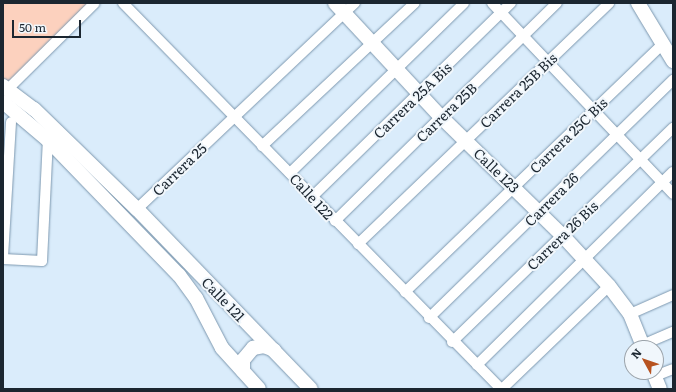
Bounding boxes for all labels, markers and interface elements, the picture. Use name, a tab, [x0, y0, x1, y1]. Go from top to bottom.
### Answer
scale bar	[14, 12, 83, 38]
text: 50 m	[19, 18, 46, 36]
street label: Carrera 25B Bis	[476, 49, 560, 131]
street label: Carrera 25A Bis	[370, 59, 454, 141]
street label: Carrera 25B	[412, 79, 480, 145]
street label: Carrera 25C Bis	[526, 94, 610, 176]
street label: Carrera 25	[149, 139, 209, 199]
street label: Calle 123	[471, 144, 523, 196]
street label: Carrera 26	[521, 169, 581, 229]
street label: Calle 122	[287, 170, 337, 222]
street label: Carrera 26 Bis	[523, 197, 601, 273]
street label: Calle 121	[199, 273, 249, 325]
north arrow	[624, 340, 664, 380]
text: N	[626, 344, 645, 362]

